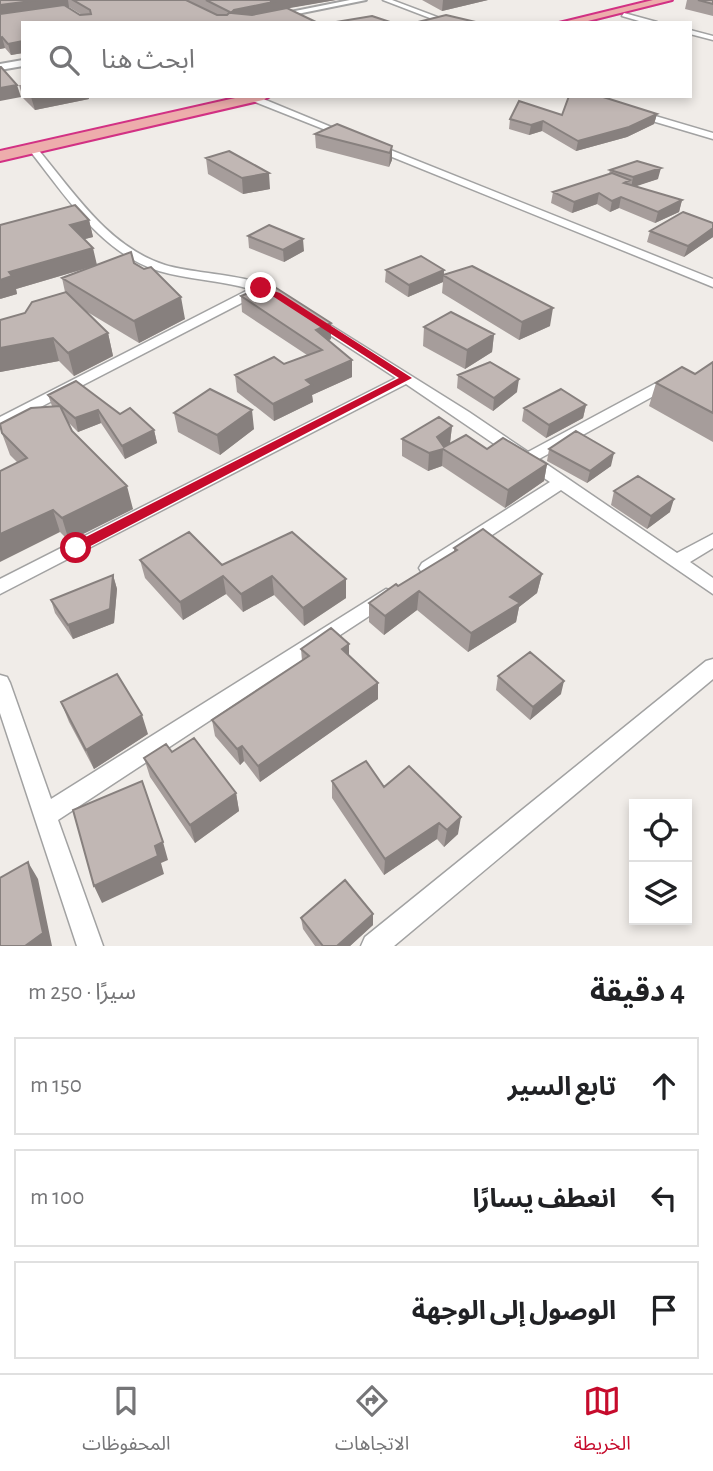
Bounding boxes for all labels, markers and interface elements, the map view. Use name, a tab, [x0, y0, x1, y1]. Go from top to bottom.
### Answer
search box	[21, 21, 692, 98]
icon: search	[45, 41, 83, 79]
text: ابحث هنا	[101, 47, 195, 73]
route end	[245, 272, 276, 303]
route start	[60, 532, 91, 563]
map controls	[629, 799, 692, 925]
button: locate	[629, 799, 692, 862]
button: layers	[629, 862, 692, 925]
text: 4 دقيقة	[590, 977, 685, 1007]
text: سيرًا · 250 m	[28, 981, 136, 1004]
icon: ahead	[645, 1067, 683, 1105]
text: 150 m	[30, 1074, 82, 1097]
text: تابع السير	[508, 1074, 616, 1100]
icon: left	[645, 1179, 683, 1217]
text: 100 m	[30, 1186, 84, 1209]
text: انعطف يسارًا	[472, 1186, 616, 1212]
icon: arrive	[645, 1291, 683, 1329]
text: الوصول إلى الوجهة	[412, 1298, 616, 1324]
tab: المحفوظات	[82, 1382, 171, 1464]
tab: الاتجاهات	[335, 1382, 409, 1464]
tab: الخريطة	[574, 1382, 631, 1464]

